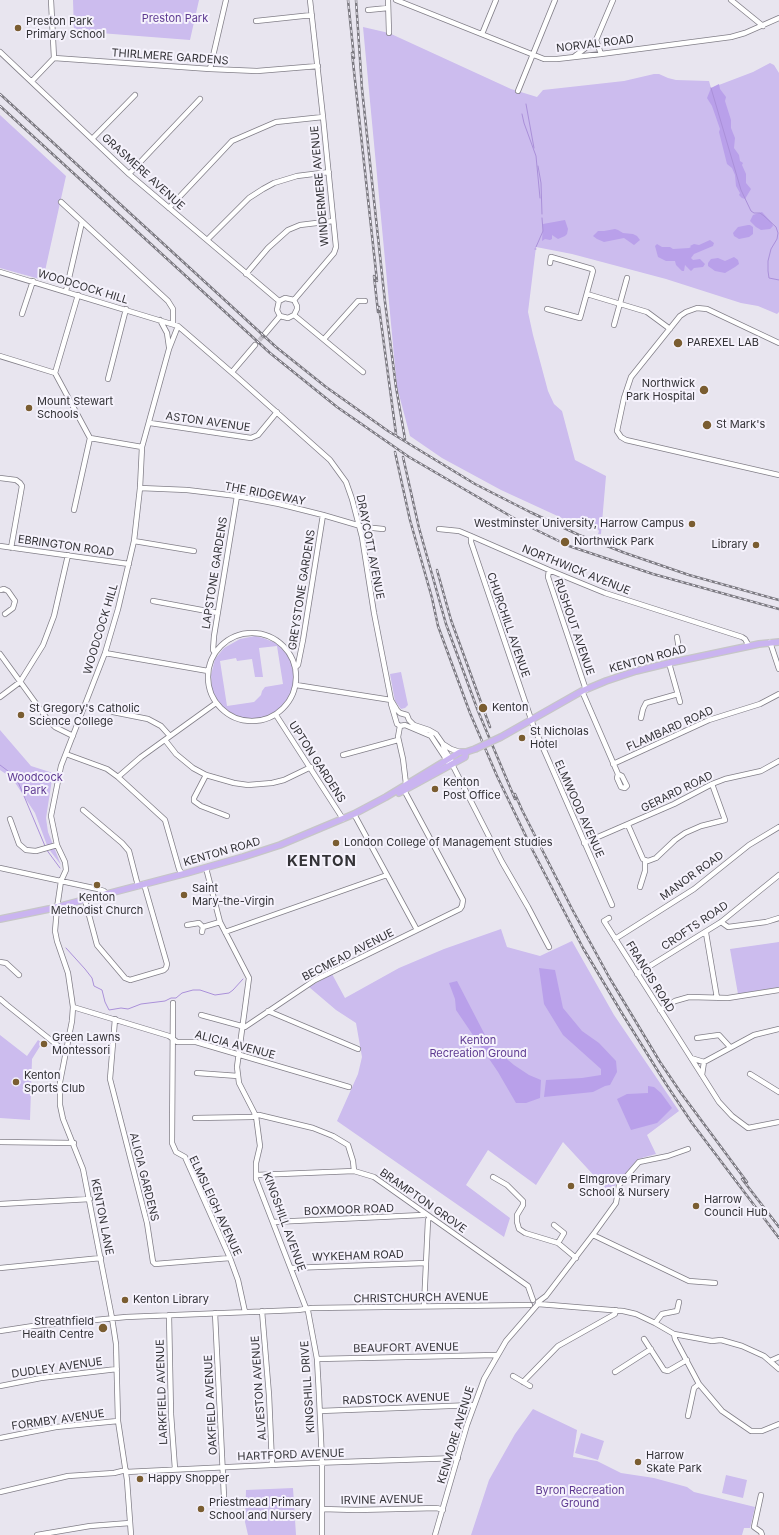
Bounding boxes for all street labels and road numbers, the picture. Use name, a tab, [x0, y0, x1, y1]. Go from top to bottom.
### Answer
street label: NORVAL ROAD	[555, 33, 635, 55]
street label: THIRLMERE GARDENS	[111, 46, 229, 68]
street label: WINDERMERE AVENUE	[308, 125, 332, 247]
street label: GRASMERE AVENUE	[99, 131, 187, 213]
street label: WOODCOCK HILL	[36, 267, 130, 307]
street label: ASTON AVENUE	[165, 410, 251, 434]
street label: THE RIDGEWAY	[223, 480, 307, 508]
street label: DRAYCOTT AVENUE	[353, 494, 387, 600]
street label: LAPSTONE GARDENS	[200, 516, 230, 630]
street label: GREYSTONE GARDENS	[286, 529, 318, 651]
street label: EBRINGTON ROAD	[17, 533, 115, 559]
street label: NORTHWICK AVENUE	[520, 542, 632, 598]
street label: CHURCHILL AVENUE	[484, 571, 532, 679]
street label: RUSHOUT AVENUE	[551, 577, 597, 677]
street label: WOODCOCK HILL	[81, 582, 121, 676]
street label: KENTON ROAD	[608, 642, 688, 676]
street label: FLAMBARD ROAD	[624, 704, 716, 754]
street label: UPTON GARDENS	[286, 719, 348, 805]
street label: ELMWOOD AVENUE	[551, 758, 607, 860]
street label: GERARD ROAD	[639, 769, 715, 815]
street label: KENTON ROAD	[182, 835, 262, 869]
street label: MANOR ROAD	[658, 849, 726, 903]
street label: CROFTS ROAD	[659, 899, 731, 953]
street label: BECMEAD AVENUE	[300, 926, 396, 984]
street label: FRANCIS ROAD	[623, 939, 677, 1015]
street label: ALICIA AVENUE	[193, 1028, 277, 1062]
street label: ALICIA GARDENS	[127, 1131, 161, 1223]
street label: ELMSLEIGH AVENUE	[186, 1154, 244, 1258]
street label: BRAMPTON GROVE	[377, 1166, 469, 1236]
street label: KINGSHILL AVENUE	[260, 1171, 308, 1273]
street label: KENTON LANE	[88, 1178, 116, 1256]
street label: BOXMOOR ROAD	[304, 1202, 394, 1218]
street label: WYKEHAM ROAD	[312, 1248, 404, 1264]
street label: CHRISTCHURCH AVENUE	[353, 1290, 489, 1306]
street label: ALVESTON AVENUE	[249, 1335, 269, 1441]
street label: LARKFIELD AVENUE	[154, 1339, 170, 1445]
street label: KINGSHILL DRIVE	[298, 1340, 318, 1434]
street label: BEAUFORT AVENUE	[353, 1340, 459, 1356]
street label: OAKFIELD AVENUE	[202, 1354, 220, 1456]
street label: DUDLEY AVENUE	[11, 1355, 103, 1381]
street label: KENMORE AVENUE	[435, 1385, 477, 1485]
street label: RADSTOCK AVENUE	[342, 1391, 450, 1407]
street label: FORMBY AVENUE	[11, 1407, 105, 1433]
street label: HARTFORD AVENUE	[237, 1447, 345, 1463]
street label: IRVINE AVENUE	[341, 1493, 423, 1507]

